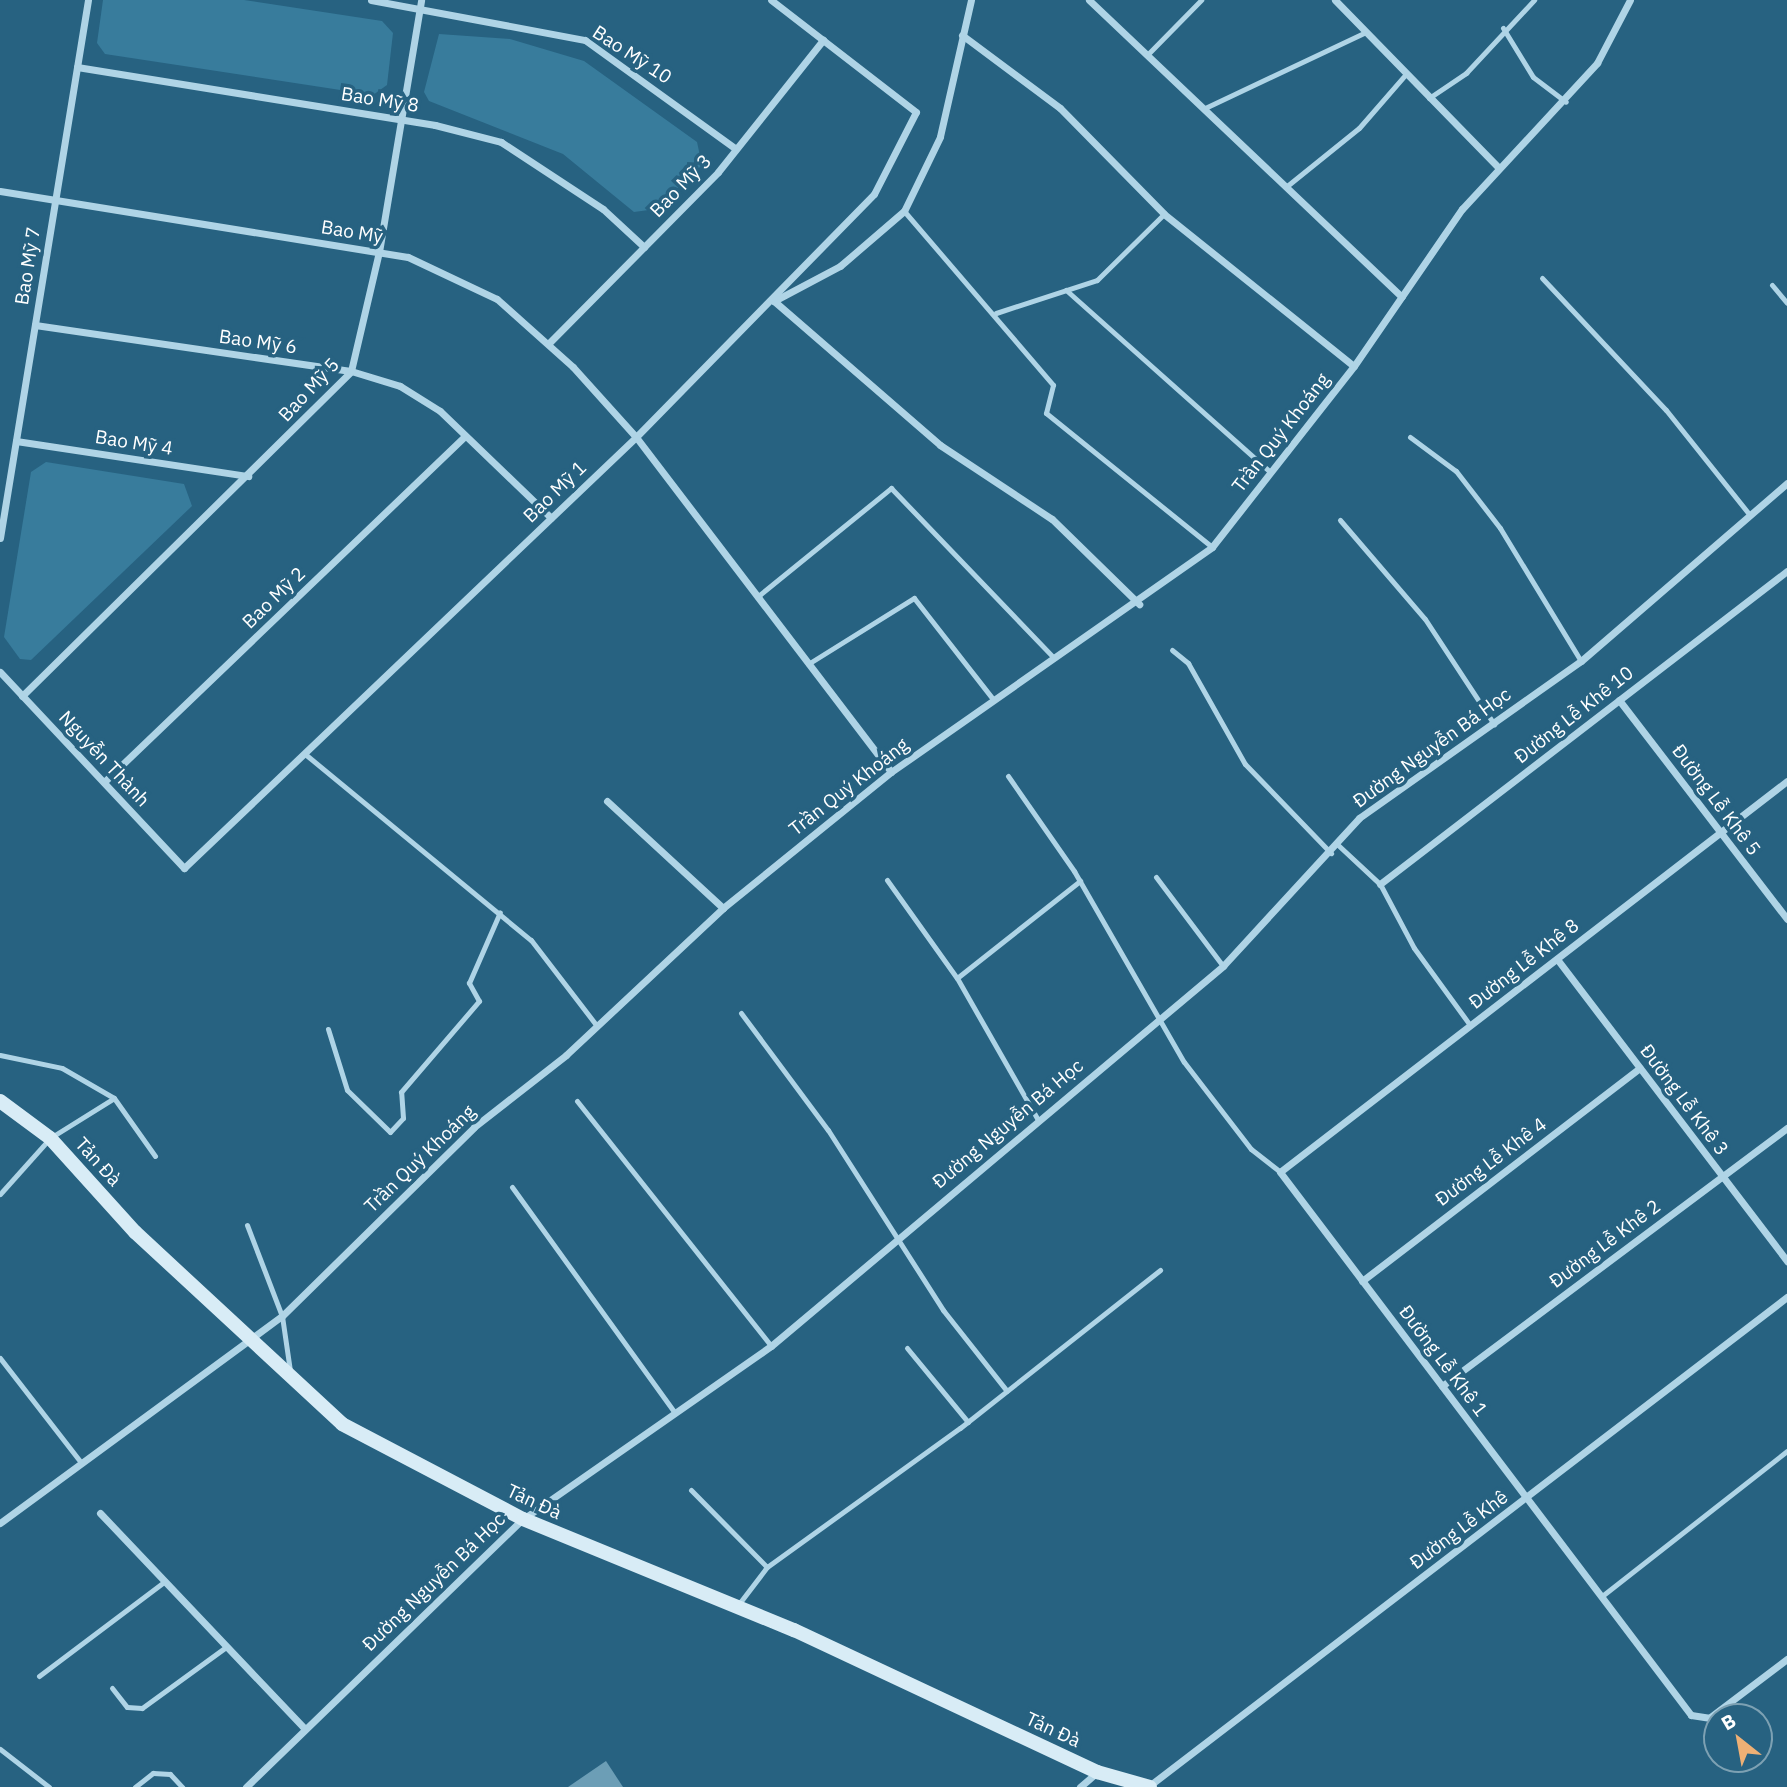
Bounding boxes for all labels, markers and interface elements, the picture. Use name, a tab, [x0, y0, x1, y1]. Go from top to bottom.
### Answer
street label: Bao Mỹ 10	[588, 21, 676, 89]
street label: Bao Mỹ 8	[339, 83, 421, 117]
street label: Bao Mỹ 3	[646, 150, 716, 222]
street label: Bao Mỹ	[319, 216, 385, 248]
street label: Bao Mỹ 7	[11, 225, 45, 307]
street label: Bao Mỹ 6	[218, 325, 298, 359]
street label: Bao Mỹ 5	[274, 354, 344, 426]
street label: Trần Quý Khoáng	[1227, 369, 1335, 497]
street label: Bao Mỹ 4	[93, 426, 175, 460]
street label: Bao Mỹ 1	[519, 457, 591, 527]
street label: Bao Mỹ 2	[238, 563, 310, 633]
street label: Đường Lễ Khê 10	[1510, 662, 1638, 768]
street label: Đường Nguyễn Bá Học	[1349, 683, 1515, 813]
street label: Nguyễn Thành	[54, 706, 154, 812]
street label: Trần Quý Khoáng	[785, 733, 913, 841]
street label: Đường Lễ Khê 5	[1667, 740, 1765, 860]
street label: Đường Lễ Khê 8	[1465, 914, 1583, 1014]
street label: Đường Lễ Khê 3	[1635, 1040, 1733, 1160]
street label: Đường Nguyễn Bá Học	[928, 1054, 1088, 1194]
street label: Trần Quý Khoáng	[360, 1100, 480, 1218]
street label: Đường Lễ Khê 4	[1431, 1113, 1551, 1211]
street label: Tản Đà	[70, 1133, 126, 1191]
street label: Đường Lễ Khê 2	[1545, 1195, 1665, 1293]
street label: Đường Lễ Khê 1	[1394, 1301, 1492, 1421]
street label: Tản Đà	[503, 1479, 565, 1525]
street label: Đường Lễ Khê	[1405, 1486, 1513, 1574]
street label: Đường Nguyễn Bá Học	[358, 1508, 510, 1656]
north arrow	[1703, 1703, 1773, 1773]
street label: Tản Đà	[1022, 1707, 1084, 1753]
text: B	[1717, 1708, 1740, 1735]

